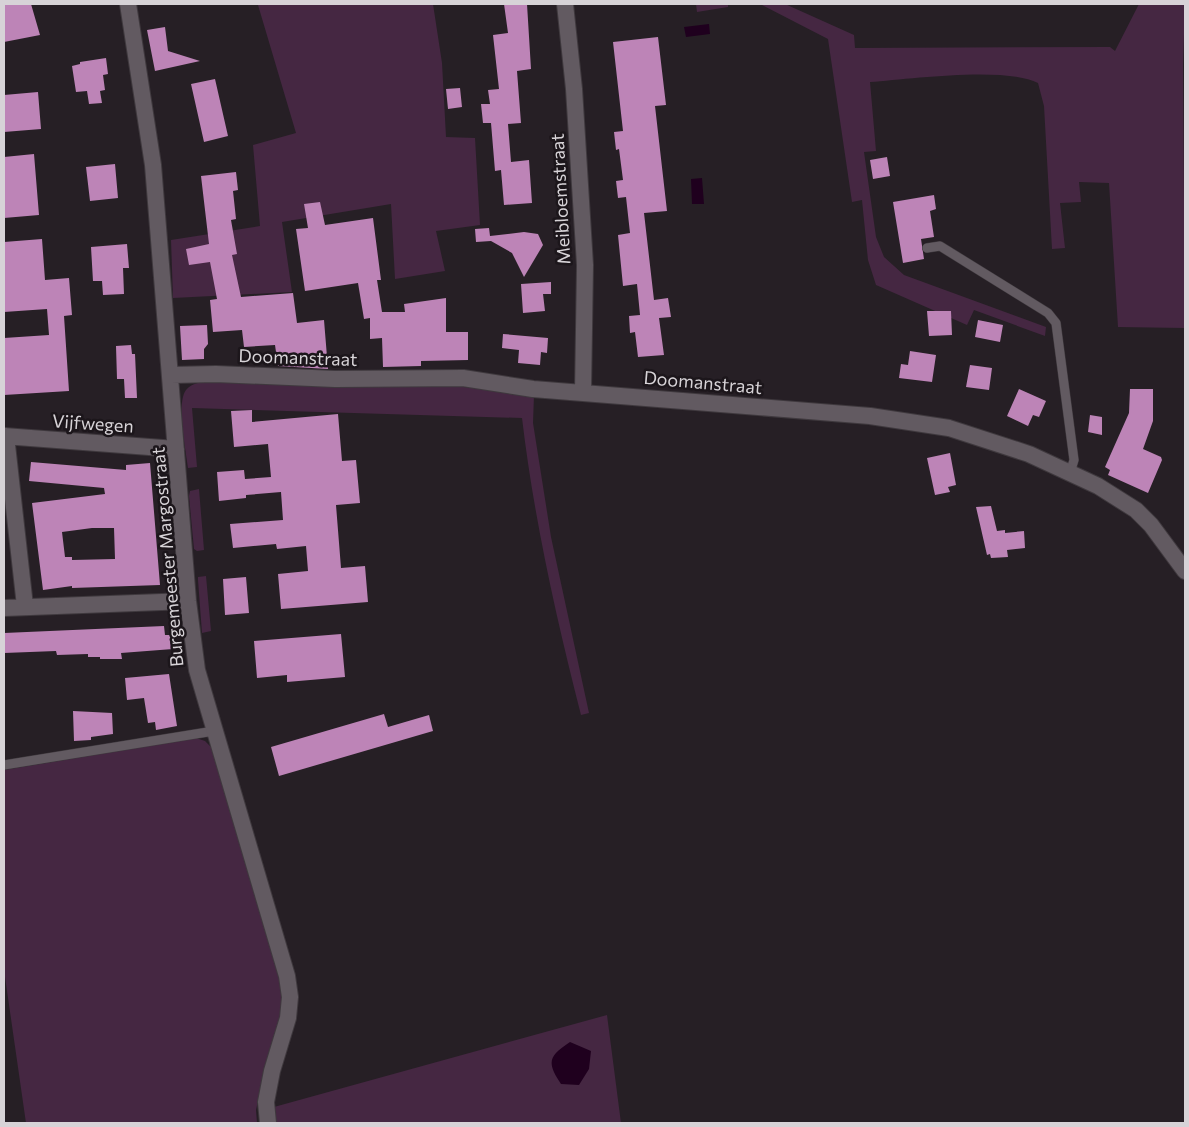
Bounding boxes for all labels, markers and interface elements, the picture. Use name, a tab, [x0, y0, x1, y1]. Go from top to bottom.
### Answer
street label: Meibloemstraat	[546, 133, 574, 265]
street label: Doomanstraat	[238, 344, 358, 370]
street label: Doomanstraat	[643, 366, 763, 398]
street label: Vijfwegen	[52, 409, 134, 437]
street label: Burgemeester Margostraat	[146, 446, 188, 668]

